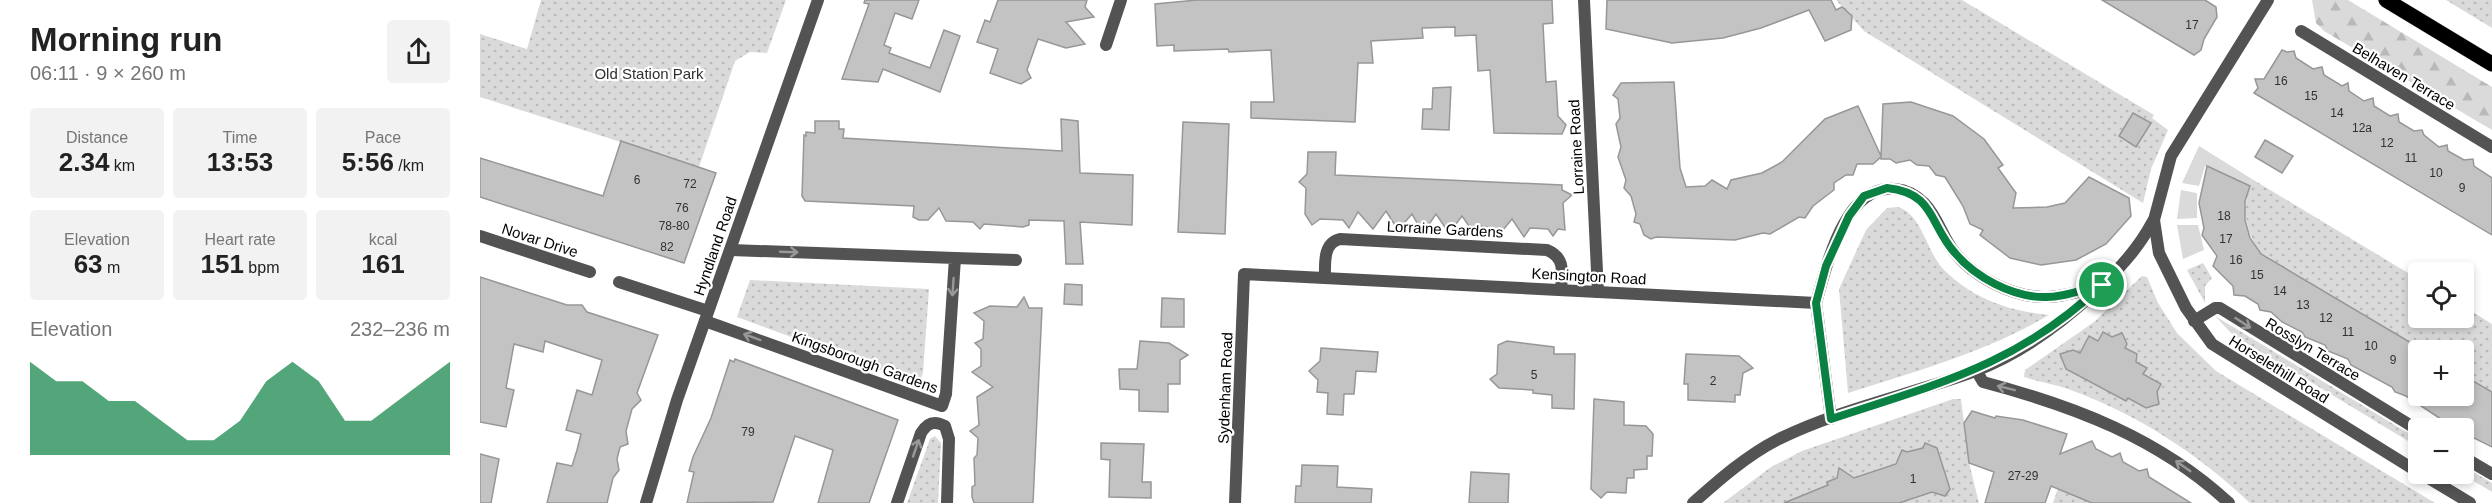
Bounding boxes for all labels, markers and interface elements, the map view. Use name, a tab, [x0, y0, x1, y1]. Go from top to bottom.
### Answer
house number: 17	[2185, 18, 2199, 32]
button: share	[387, 20, 450, 83]
text: Morning run	[30, 21, 222, 58]
street label: Belhaven Terrace	[2350, 39, 2458, 113]
text: 06:11 · 9 × 260 m	[30, 62, 186, 84]
park label: Old Station Park	[594, 65, 704, 82]
house number: 16	[2274, 74, 2288, 88]
house number: 15	[2304, 89, 2318, 103]
street label: Lorraine Road	[1565, 99, 1587, 195]
house number: 14	[2330, 106, 2344, 120]
house number: 12a	[2352, 121, 2372, 135]
text: Distance	[66, 129, 128, 146]
text: Time	[223, 129, 257, 146]
text: Pace	[365, 129, 401, 146]
house number: 12	[2380, 136, 2394, 150]
text: 2.34	[59, 147, 109, 177]
text: 13:53	[207, 147, 273, 177]
text: 5:56	[342, 147, 394, 177]
house number: 11	[2405, 151, 2418, 165]
text: km	[109, 157, 135, 174]
text: /km	[394, 157, 424, 174]
house number: 10	[2429, 166, 2443, 180]
house number: 6	[634, 173, 641, 187]
house number: 72	[683, 177, 697, 191]
house number: 9	[2459, 181, 2466, 195]
street label: Hyndland Road	[690, 194, 740, 298]
house number: 76	[675, 201, 689, 215]
house number: 18	[2217, 209, 2231, 223]
street label: Lorraine Gardens	[1386, 217, 1504, 241]
house number: 78-80	[659, 219, 690, 233]
street label: Novar Drive	[500, 220, 580, 260]
text: Elevation	[64, 231, 130, 248]
text: Heart rate	[204, 231, 276, 248]
text: kcal	[369, 231, 397, 248]
house number: 17	[2219, 232, 2233, 246]
house number: 82	[660, 240, 674, 254]
one-way arrow	[779, 246, 799, 258]
text: 63	[74, 249, 103, 279]
text: 151	[201, 249, 244, 279]
text: 161	[361, 249, 405, 279]
house number: 16	[2229, 253, 2243, 267]
text: m	[103, 259, 120, 276]
text: bpm	[244, 259, 279, 276]
pin	[2076, 259, 2127, 310]
map controls	[2408, 262, 2474, 484]
button: locate	[2408, 262, 2474, 328]
street label: Kensington Road	[1531, 264, 1647, 288]
icon: arrive	[2085, 268, 2118, 301]
house number: 15	[2250, 268, 2264, 282]
one-way arrow	[947, 277, 958, 297]
house number: 14	[2273, 284, 2287, 298]
house number: 13	[2296, 298, 2310, 312]
house number: 12	[2319, 311, 2333, 325]
street label: Rosslyn Terrace	[2263, 314, 2363, 384]
one-way arrow	[2235, 317, 2252, 330]
text: Elevation	[30, 318, 112, 340]
text: 232–236 m	[350, 318, 450, 340]
house number: 11	[2342, 325, 2355, 339]
street label: Kingsborough Gardens	[790, 328, 940, 396]
one-way arrow	[743, 331, 762, 342]
street label: Sydenham Road	[1215, 332, 1235, 444]
street label: Horselethill Road	[2226, 332, 2332, 406]
house number: 10	[2364, 339, 2378, 353]
button: +	[2408, 340, 2474, 406]
house number: 9	[2390, 353, 2397, 367]
house number: 5	[1531, 368, 1538, 382]
house number: 2	[1710, 374, 1717, 388]
one-way arrow	[1997, 381, 2016, 393]
button: −	[2408, 418, 2474, 484]
house number: 79	[741, 425, 755, 439]
one-way arrow	[911, 439, 922, 458]
one-way arrow	[2175, 460, 2191, 473]
house number: 27-29	[2008, 469, 2039, 483]
house number: 1	[1910, 472, 1917, 486]

